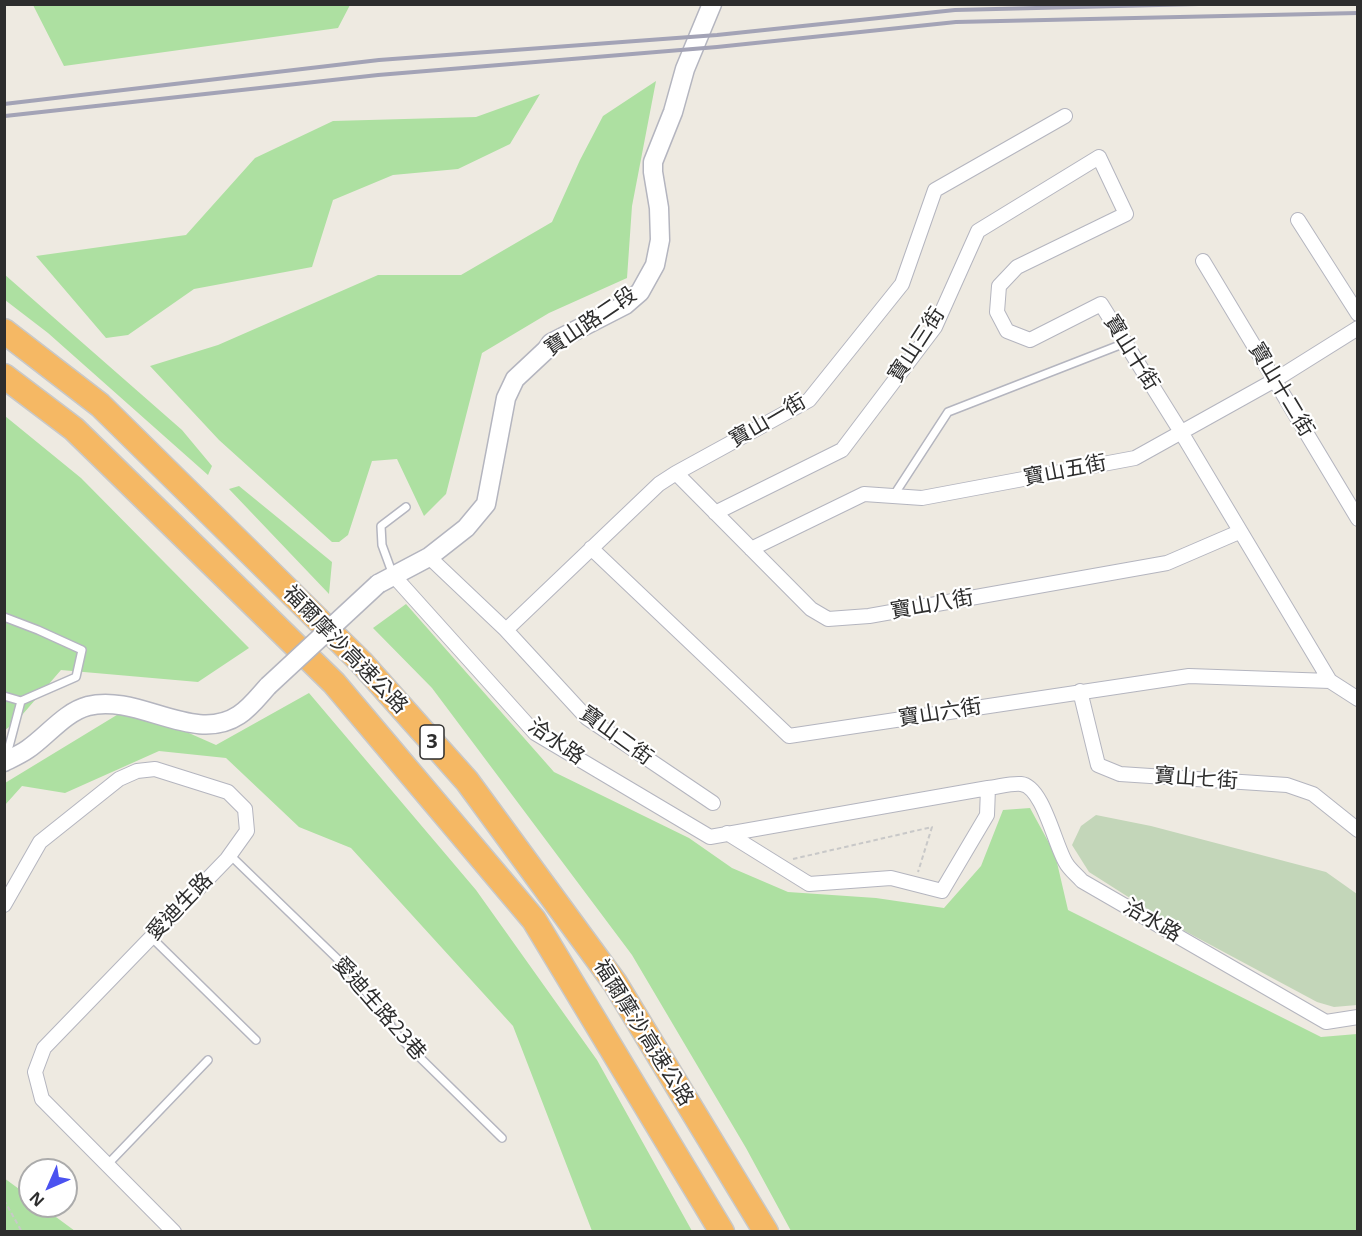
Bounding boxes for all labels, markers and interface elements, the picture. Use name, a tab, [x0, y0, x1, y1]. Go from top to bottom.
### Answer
street label: 寶山路二段	[540, 282, 642, 362]
street label: 寶山三街	[884, 303, 950, 387]
street label: 寶山十街	[1098, 311, 1164, 395]
street label: 寶山十二街	[1243, 339, 1319, 441]
street label: 寶山一街	[725, 389, 811, 453]
street label: 寶山五街	[1021, 451, 1109, 491]
street label: 福爾摩沙高速公路	[278, 581, 412, 719]
street label: 寶山八街	[888, 585, 976, 625]
street label: 寶山六街	[897, 694, 983, 732]
street label: 寶山二街	[575, 701, 657, 771]
street label: 洽水路	[523, 714, 589, 770]
road number: 3	[420, 725, 444, 759]
street label: 寶山七街	[1153, 764, 1239, 794]
street label: 愛迪生路	[142, 868, 218, 946]
street label: 洽水路	[1118, 894, 1186, 948]
street label: 愛迪生路23巷	[327, 952, 431, 1066]
street label: 福爾摩沙高速公路	[588, 955, 698, 1111]
north arrow	[18, 1158, 78, 1218]
text: N	[24, 1187, 49, 1212]

